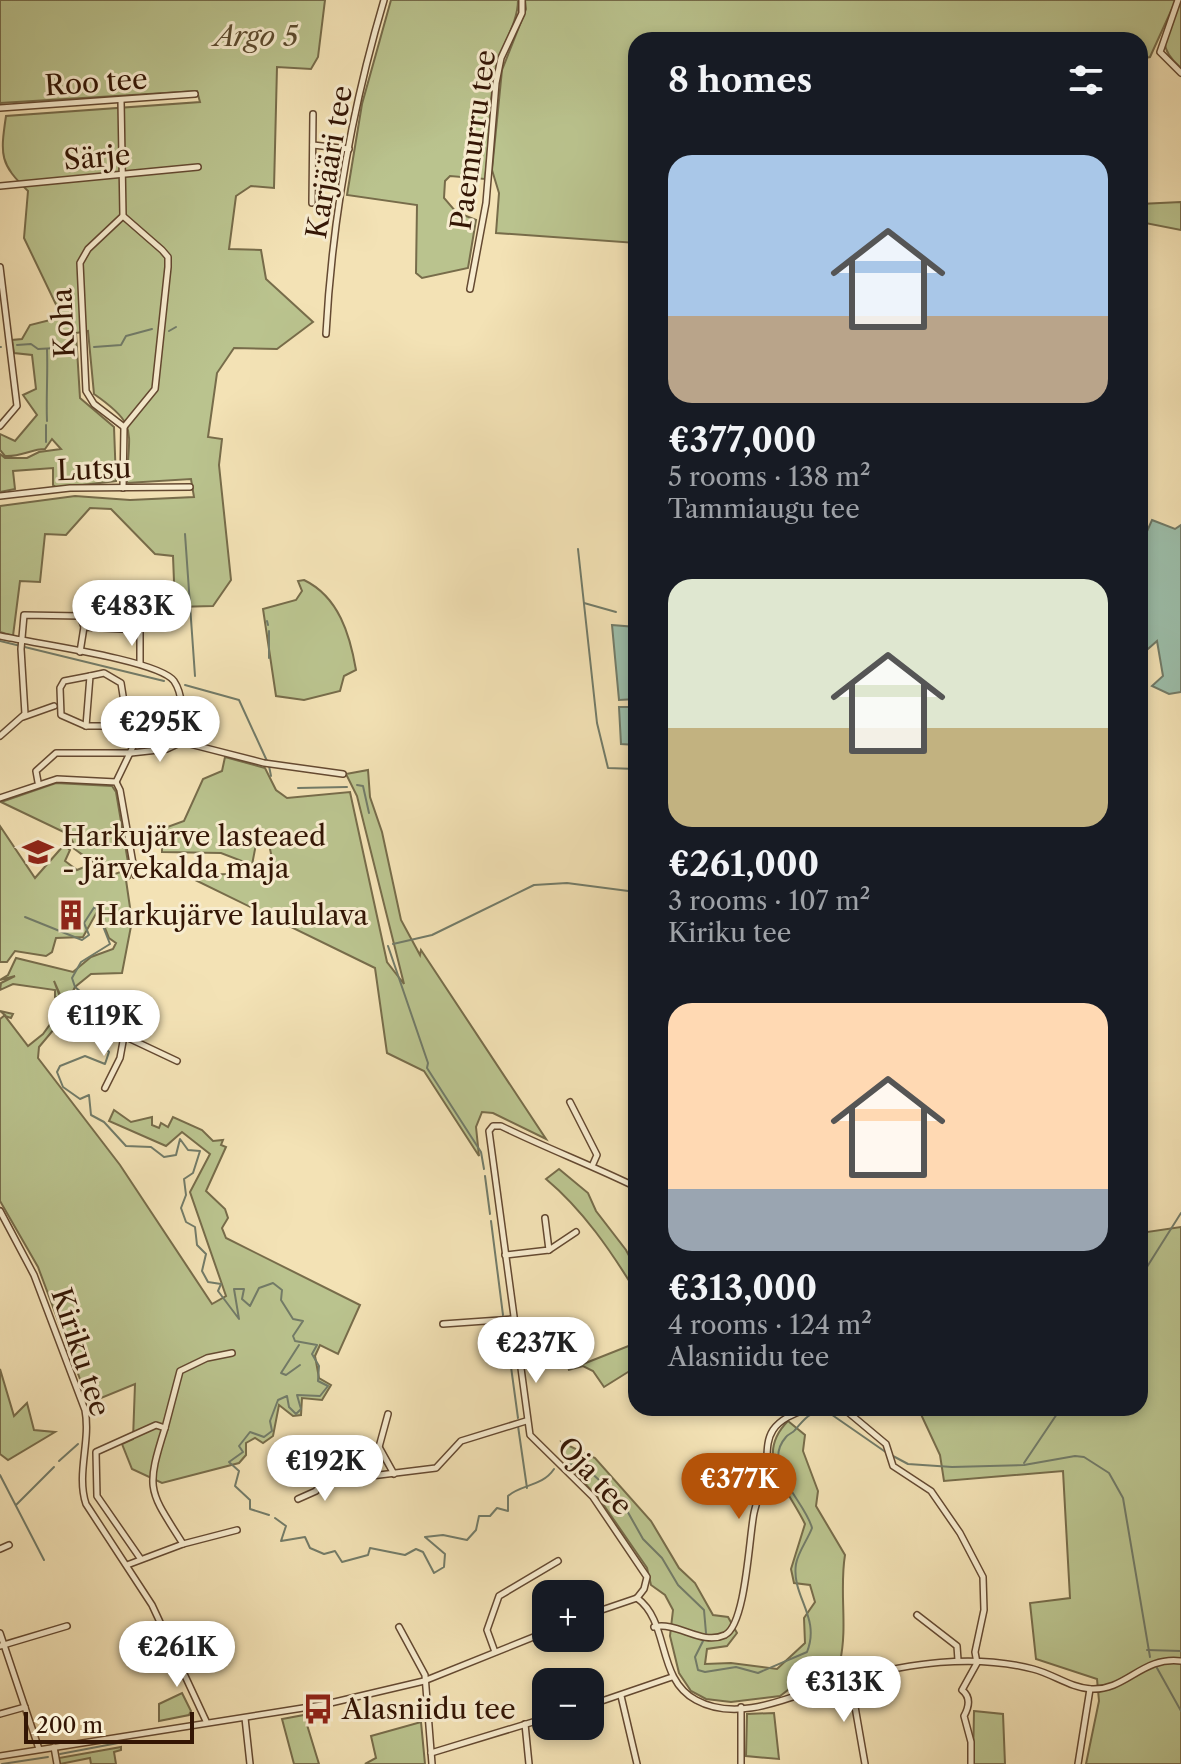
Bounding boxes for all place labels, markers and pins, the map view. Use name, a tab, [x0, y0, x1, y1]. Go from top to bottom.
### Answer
pin: €483K	[76, 580, 188, 648]
pin: €295K	[104, 696, 216, 764]
place label: Harkujärve lasteaed - Järvekalda maja	[62, 819, 326, 885]
school or university icon: Harkujärve lasteaed - Järvekalda maja	[21, 835, 55, 869]
building icon: Harkujärve laululava	[54, 898, 88, 932]
place label: Harkujärve laululava	[95, 898, 368, 932]
pin: €119K	[48, 990, 160, 1058]
pin: €237K	[480, 1317, 592, 1385]
pin: €192K	[269, 1435, 381, 1503]
pin: €377K	[683, 1453, 795, 1521]
pin: €261K	[121, 1621, 233, 1689]
pin: €313K	[788, 1656, 900, 1724]
bus stop icon: Alasniidu tee	[301, 1692, 335, 1726]
place label: Alasniidu tee	[341, 1692, 516, 1726]

